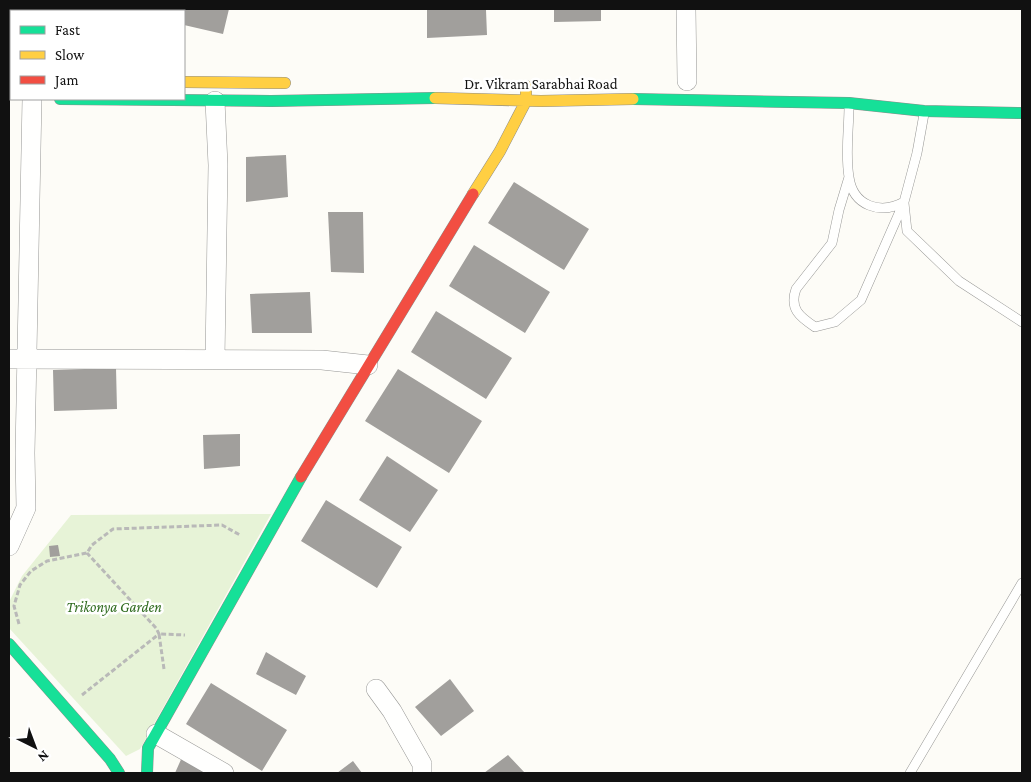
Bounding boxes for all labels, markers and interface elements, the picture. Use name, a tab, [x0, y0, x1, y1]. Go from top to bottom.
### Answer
legend	[10, 10, 185, 100]
text: Fast	[55, 22, 81, 38]
text: Slow	[55, 47, 85, 63]
text: Jam	[53, 72, 78, 89]
street label: Dr. Vikram Sarabhai Road	[464, 76, 618, 92]
park label: Trikonya Garden	[66, 599, 162, 616]
north arrow	[10, 722, 60, 772]
text: N	[34, 748, 53, 766]

